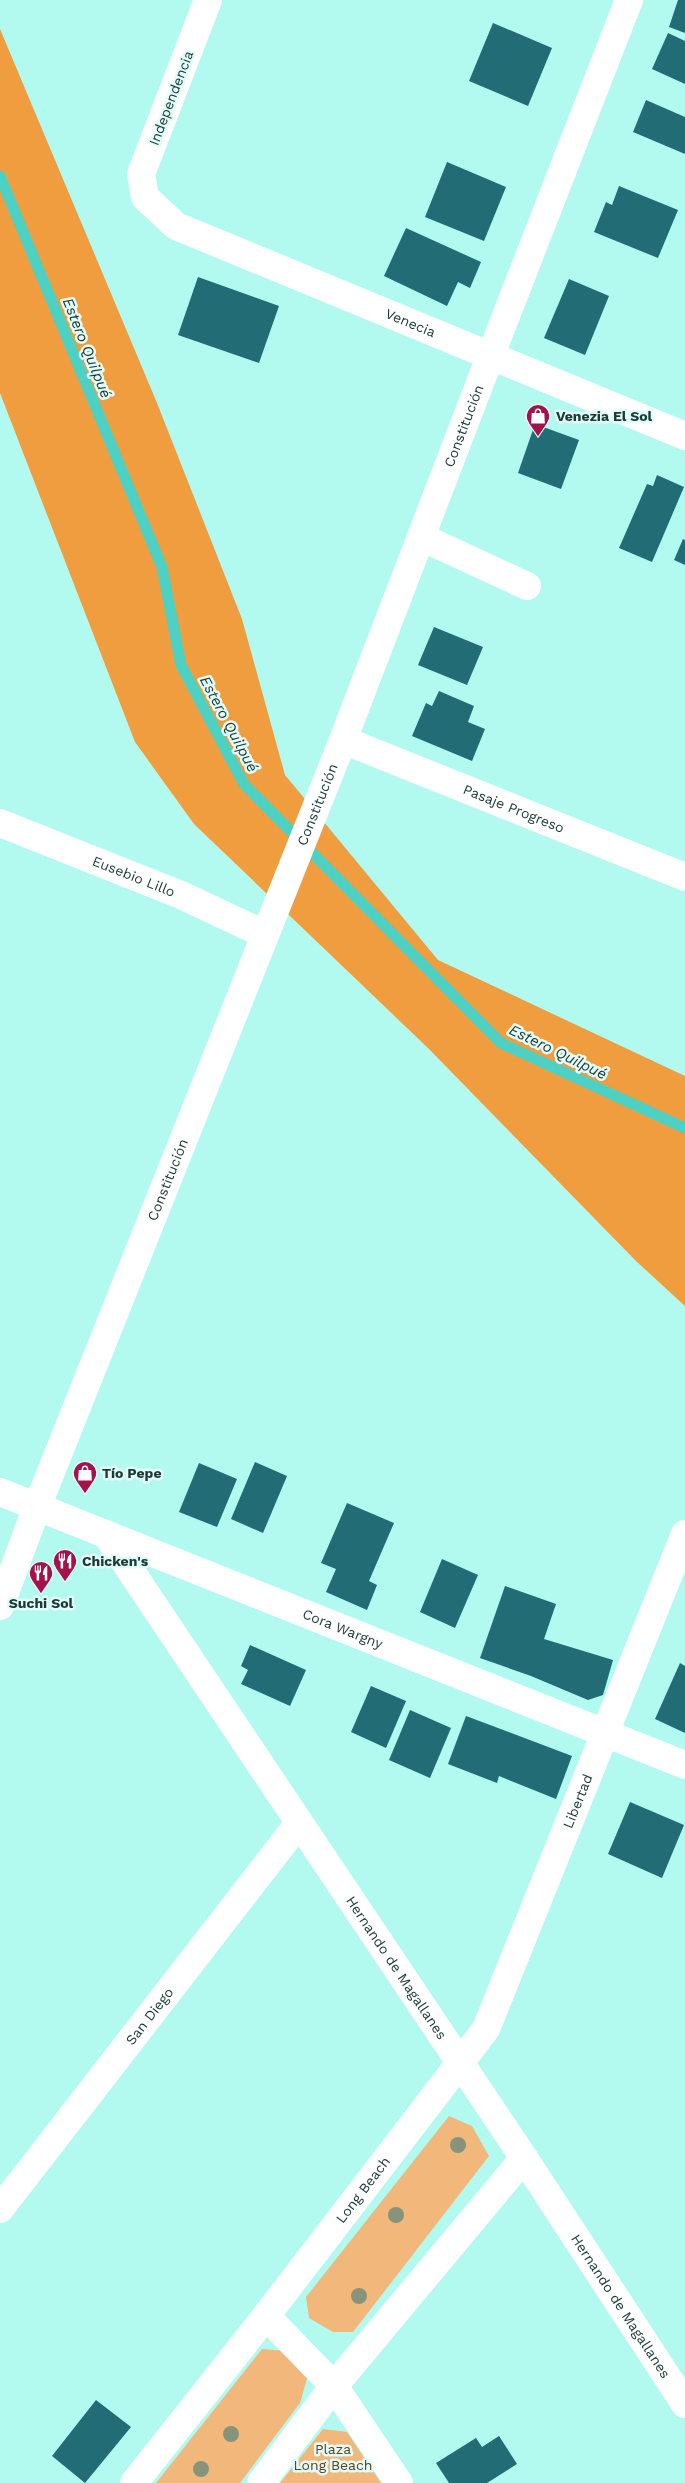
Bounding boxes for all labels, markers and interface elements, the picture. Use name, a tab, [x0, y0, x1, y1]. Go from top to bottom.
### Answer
street label: Independencia	[146, 48, 196, 148]
water label: Estero Quilpué	[59, 295, 115, 401]
street label: Venecia	[383, 305, 438, 340]
street label: Constitución	[441, 382, 487, 469]
shop icon: Venezia El Sol	[525, 403, 551, 437]
place label: Venezia El Sol	[556, 408, 653, 424]
water label: Estero Quilpué	[196, 673, 262, 775]
street label: Constitución	[294, 761, 341, 848]
street label: Pasaje Progreso	[461, 781, 567, 836]
street label: Eusebio Lillo	[90, 853, 177, 900]
water label: Estero Quilpué	[506, 1021, 610, 1083]
street label: Constitución	[144, 1136, 191, 1223]
shop icon: Tío Pepe	[72, 1460, 98, 1494]
place label: Tío Pepe	[102, 1465, 161, 1481]
restaurant icon: Chicken's	[52, 1548, 78, 1582]
place label: Chicken's	[82, 1553, 149, 1569]
restaurant icon: Suchi Sol	[28, 1560, 54, 1594]
place label: Suchi Sol	[9, 1595, 74, 1611]
street label: Cora Wargny	[300, 1605, 386, 1652]
street label: Libertad	[560, 1772, 596, 1831]
street label: Hernando de Magallanes	[343, 1893, 450, 2042]
street label: San Diego	[122, 1984, 177, 2048]
street label: Long Beach	[332, 2153, 393, 2226]
street label: Hernando de Magallanes	[568, 2231, 674, 2381]
park label: Plaza Long Beach	[293, 2441, 373, 2473]

